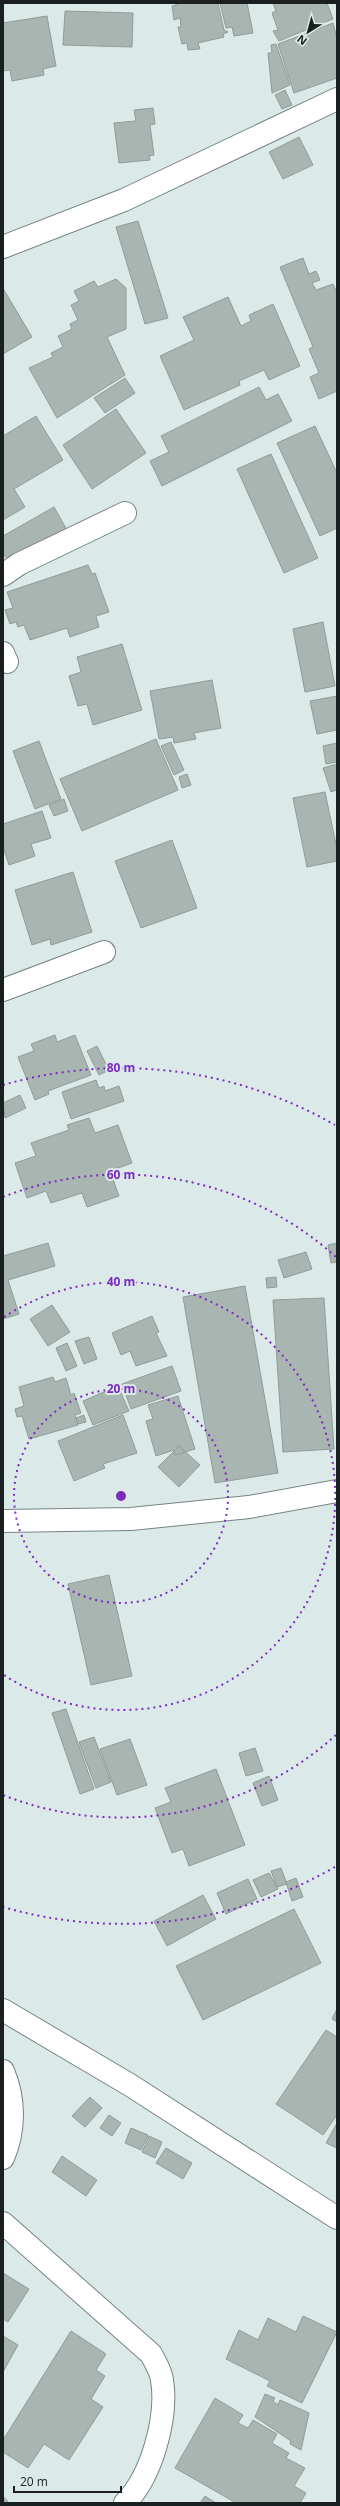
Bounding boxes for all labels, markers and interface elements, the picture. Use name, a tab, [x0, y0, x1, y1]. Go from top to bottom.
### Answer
north arrow	[288, 12, 328, 52]
text: N	[294, 32, 310, 49]
text: 80 m	[107, 1059, 135, 1076]
text: 60 m	[107, 1166, 135, 1183]
text: 40 m	[107, 1273, 135, 1290]
text: 20 m	[107, 1380, 135, 1397]
centre of rings	[114, 1489, 128, 1503]
scale bar	[14, 2468, 121, 2494]
text: 20 m	[20, 2473, 48, 2490]

